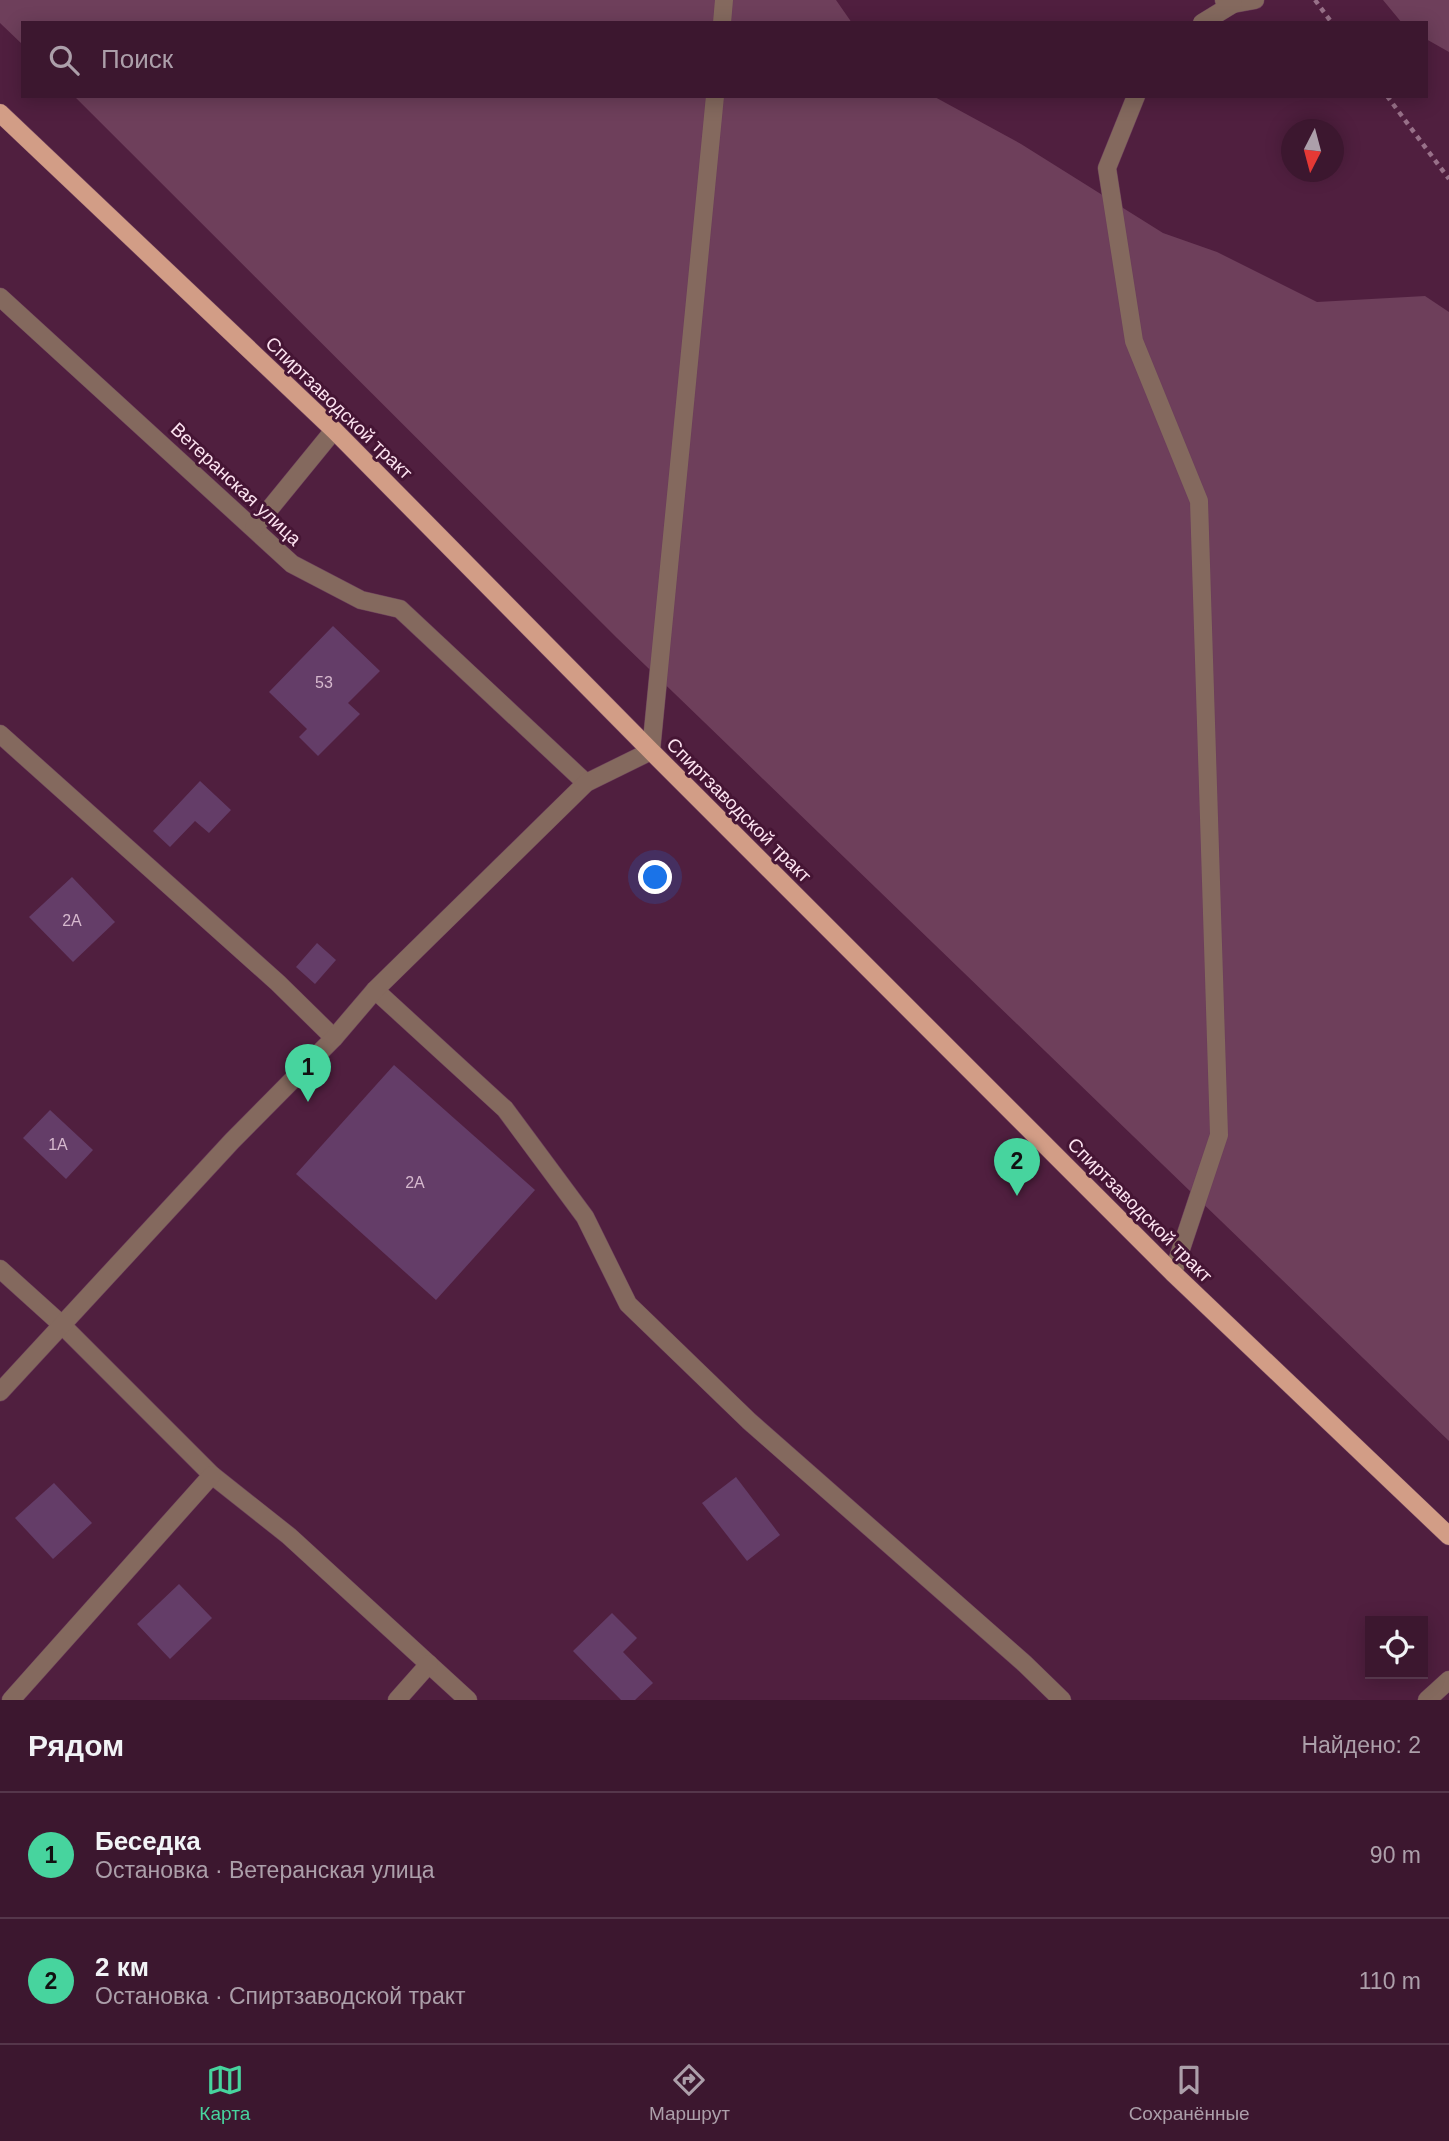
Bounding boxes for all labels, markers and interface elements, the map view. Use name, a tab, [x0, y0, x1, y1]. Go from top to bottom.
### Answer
search box	[21, 21, 1428, 98]
icon: search	[45, 41, 83, 79]
text: Поиск	[101, 44, 173, 74]
north arrow	[1281, 119, 1344, 182]
street label: Спиртзаводской тракт	[261, 333, 417, 484]
street label: Ветеранская улица	[167, 418, 306, 550]
house number: 53	[315, 674, 333, 691]
street label: Спиртзаводской тракт	[662, 733, 816, 887]
your location	[638, 860, 672, 894]
house number: 2А	[62, 912, 82, 929]
pin: 1	[285, 1044, 331, 1102]
street label: Спиртзаводской тракт	[1063, 1133, 1217, 1287]
house number: 1А	[48, 1136, 68, 1153]
pin: 2	[994, 1138, 1040, 1196]
house number: 2А	[405, 1174, 425, 1191]
map controls	[1365, 1616, 1428, 1679]
button: locate	[1365, 1616, 1428, 1679]
text: Рядом	[28, 1729, 124, 1762]
text: Найдено: 2	[1301, 1732, 1421, 1758]
text: Беседка	[95, 1826, 201, 1856]
text: 1	[45, 1842, 57, 1868]
text: 90 m	[1370, 1842, 1421, 1868]
text: Остановка · Ветеранская улица	[95, 1857, 435, 1883]
text: 2 км	[95, 1952, 149, 1982]
text: 2	[45, 1968, 57, 1994]
text: 110 m	[1359, 1968, 1421, 1994]
text: Остановка · Спиртзаводской тракт	[95, 1983, 466, 2009]
tab: Карта	[199, 2061, 250, 2125]
tab: Маршрут	[649, 2061, 730, 2125]
tab: Сохранённые	[1129, 2061, 1250, 2125]

